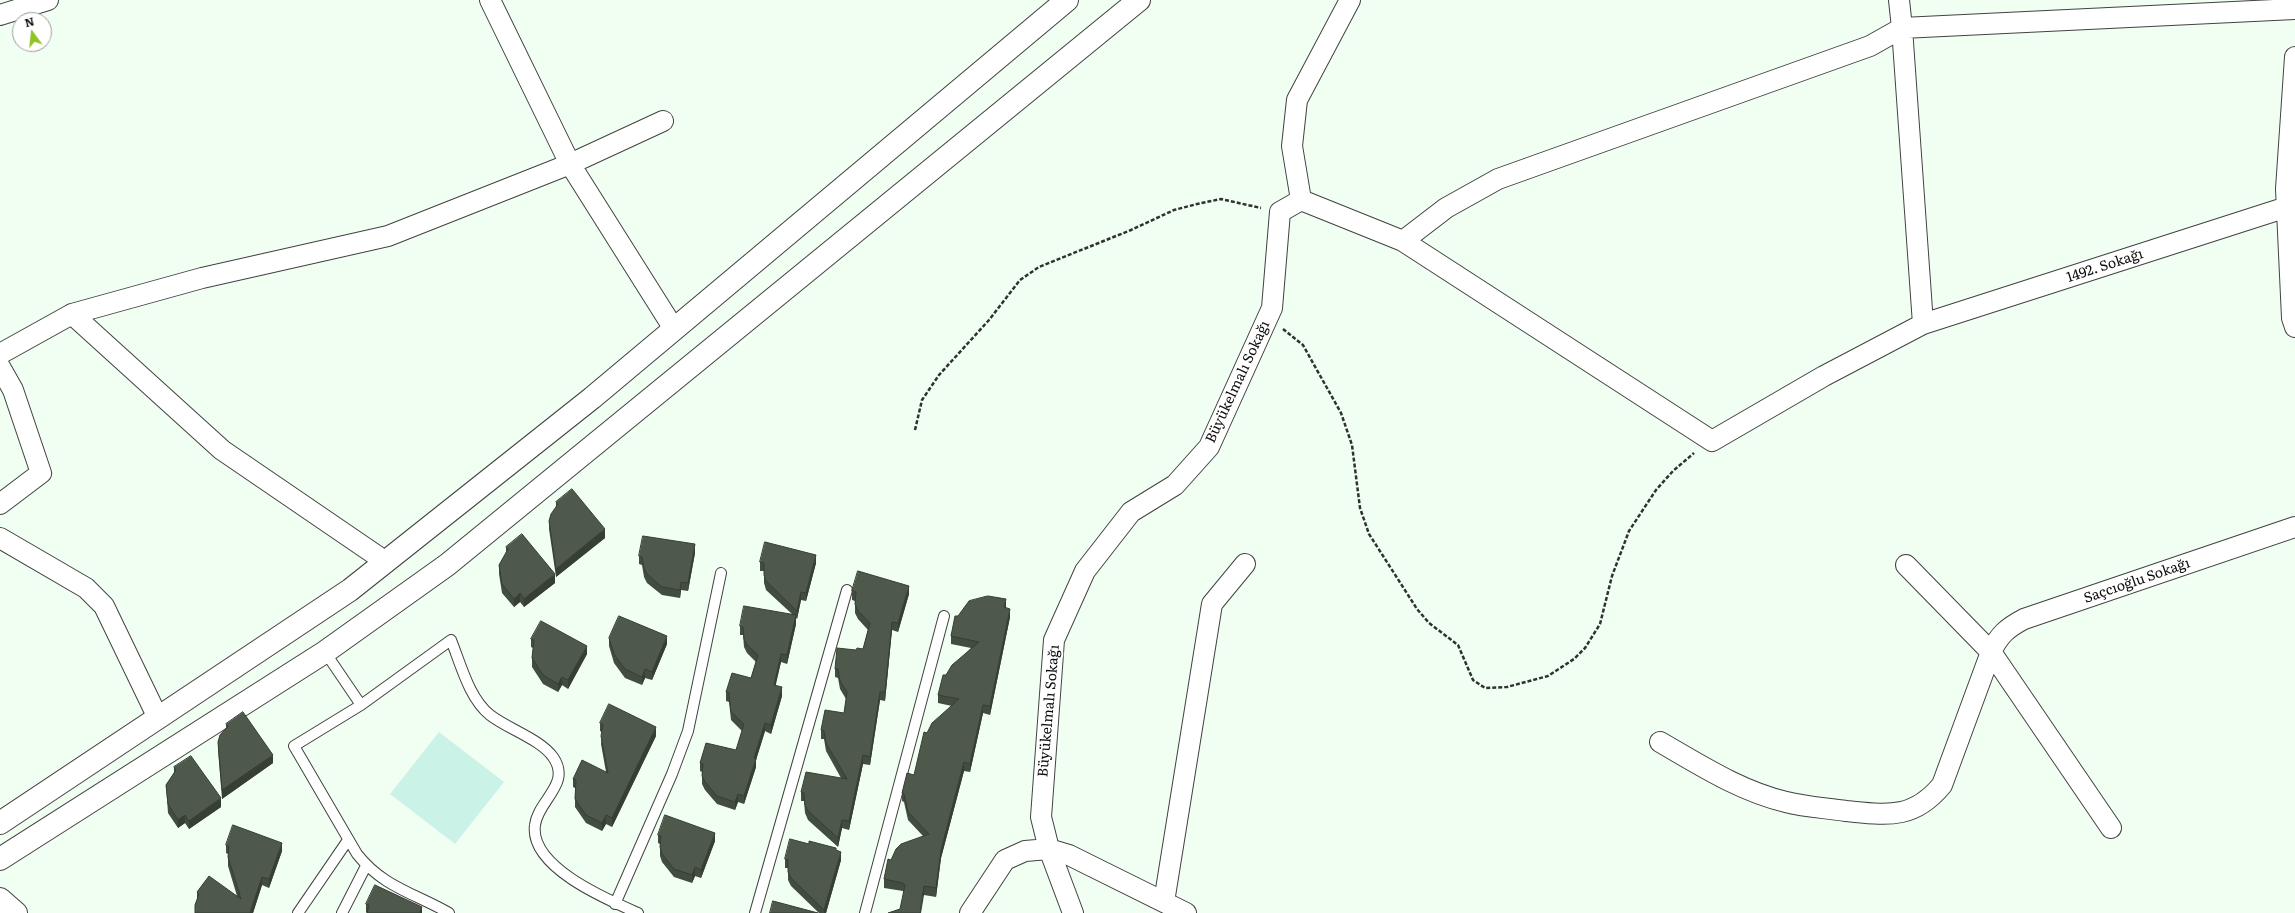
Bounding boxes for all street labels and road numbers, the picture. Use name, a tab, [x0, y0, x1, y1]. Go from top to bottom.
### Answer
street label: 1492. Sokağı	[2065, 246, 2145, 286]
street label: Büyükelmalı Sokağı	[1202, 318, 1274, 446]
street label: Saçcıoğlu Sokağı	[2082, 555, 2192, 607]
street label: Büyükelmalı Sokağı	[1035, 644, 1063, 778]

